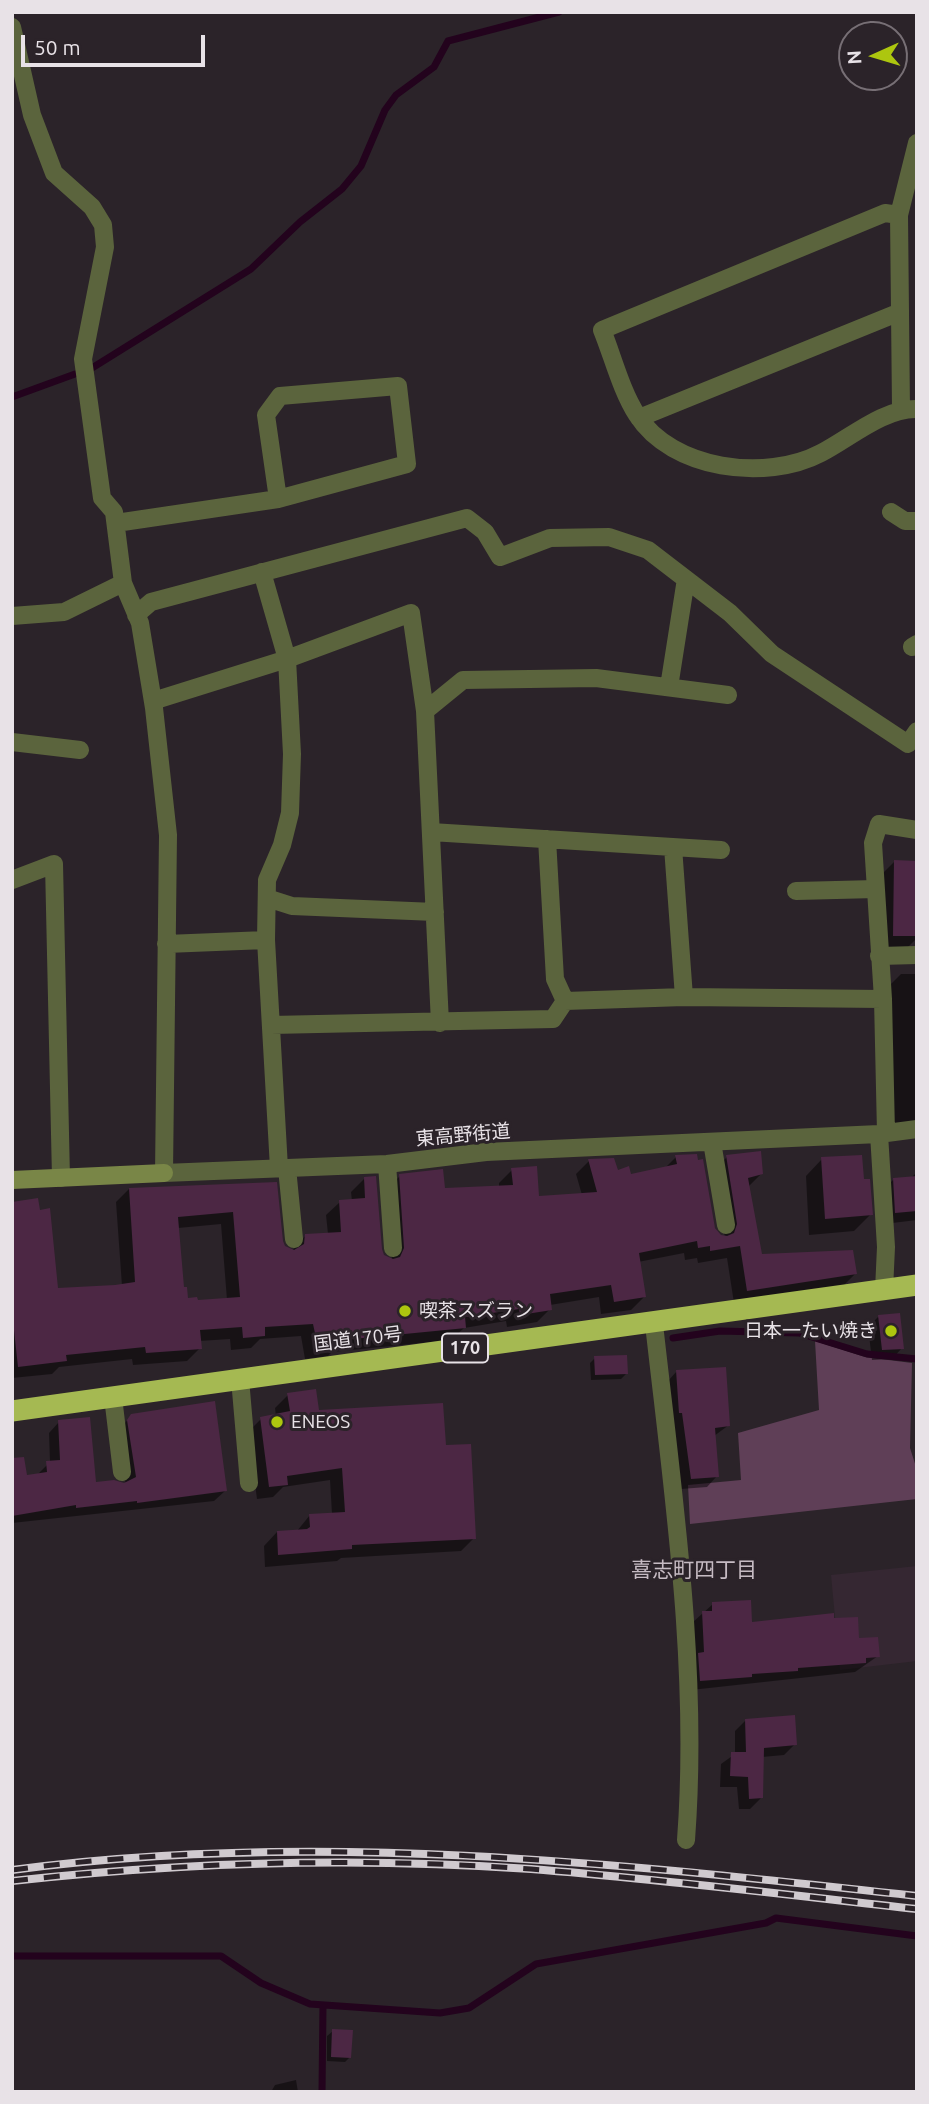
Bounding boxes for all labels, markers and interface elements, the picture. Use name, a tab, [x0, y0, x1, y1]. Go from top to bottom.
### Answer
scale bar	[24, 21, 208, 65]
north arrow	[838, 21, 908, 91]
text: 50 m	[34, 35, 81, 59]
text: N	[843, 49, 866, 65]
street label: 東高野街道	[415, 1120, 511, 1150]
place label: 喫茶スズラン	[419, 1300, 533, 1322]
marker: 喫茶スズラン	[397, 1303, 413, 1319]
place label: 日本一たい焼き	[744, 1320, 877, 1342]
street label: 国道170号	[312, 1322, 404, 1356]
marker: 日本一たい焼き	[883, 1323, 899, 1339]
road number: 170	[442, 1334, 488, 1363]
place label: ENEOS	[291, 1411, 350, 1433]
marker: ENEOS	[269, 1414, 285, 1430]
district label: 喜志町四丁目	[631, 1557, 757, 1583]

